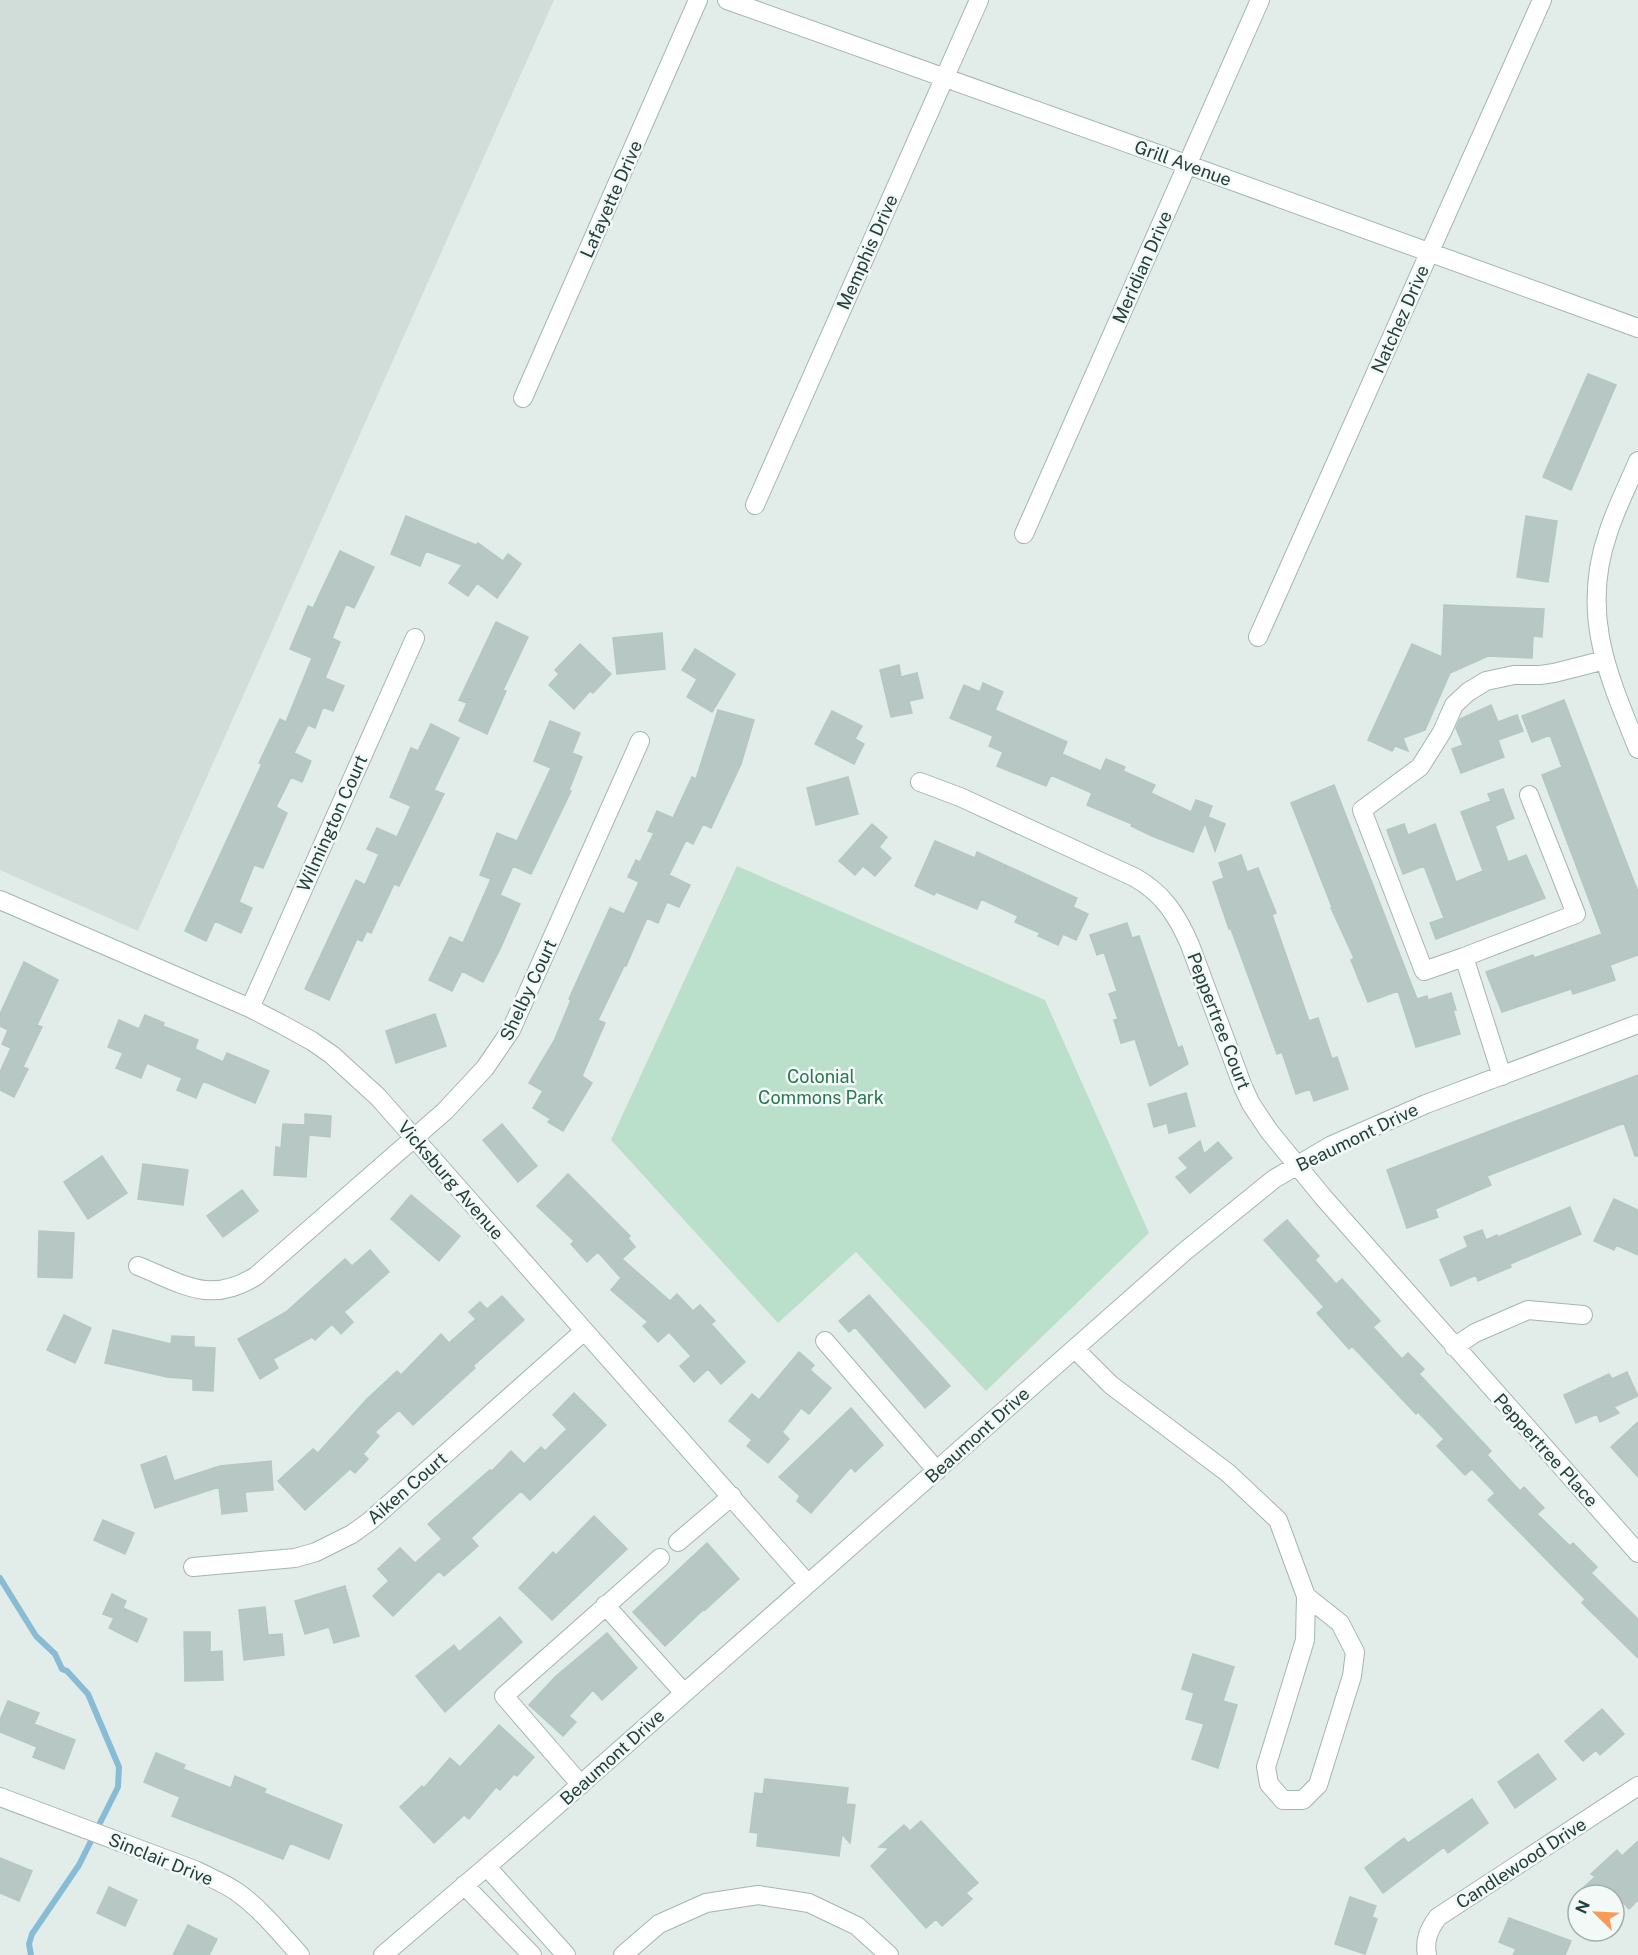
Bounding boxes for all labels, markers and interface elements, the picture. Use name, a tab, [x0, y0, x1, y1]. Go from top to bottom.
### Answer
street label: Grill Avenue	[1132, 136, 1234, 190]
street label: Lafayette Drive	[576, 137, 646, 261]
street label: Memphis Drive	[832, 191, 902, 313]
street label: Meridian Drive	[1108, 208, 1176, 326]
street label: Natchez Drive	[1367, 262, 1433, 376]
street label: Wilmington Court	[292, 751, 372, 895]
street label: Shelby Court	[495, 936, 561, 1044]
street label: Peppertree Court	[1183, 949, 1255, 1093]
park label: Colonial Commons Park	[758, 1066, 884, 1108]
street label: Beaumont Drive	[1293, 1098, 1421, 1176]
street label: Vicksburg Avenue	[394, 1116, 508, 1244]
street label: Beaumont Drive	[921, 1383, 1033, 1487]
street label: Peppertree Place	[1490, 1389, 1602, 1511]
street label: Aiken Court	[363, 1448, 451, 1528]
street label: Beaumont Drive	[556, 1705, 668, 1809]
street label: Candlewood Drive	[1452, 1813, 1590, 1913]
street label: Sinclair Drive	[106, 1828, 216, 1890]
north arrow	[1566, 1883, 1626, 1943]
text: N	[1572, 1898, 1594, 1917]

